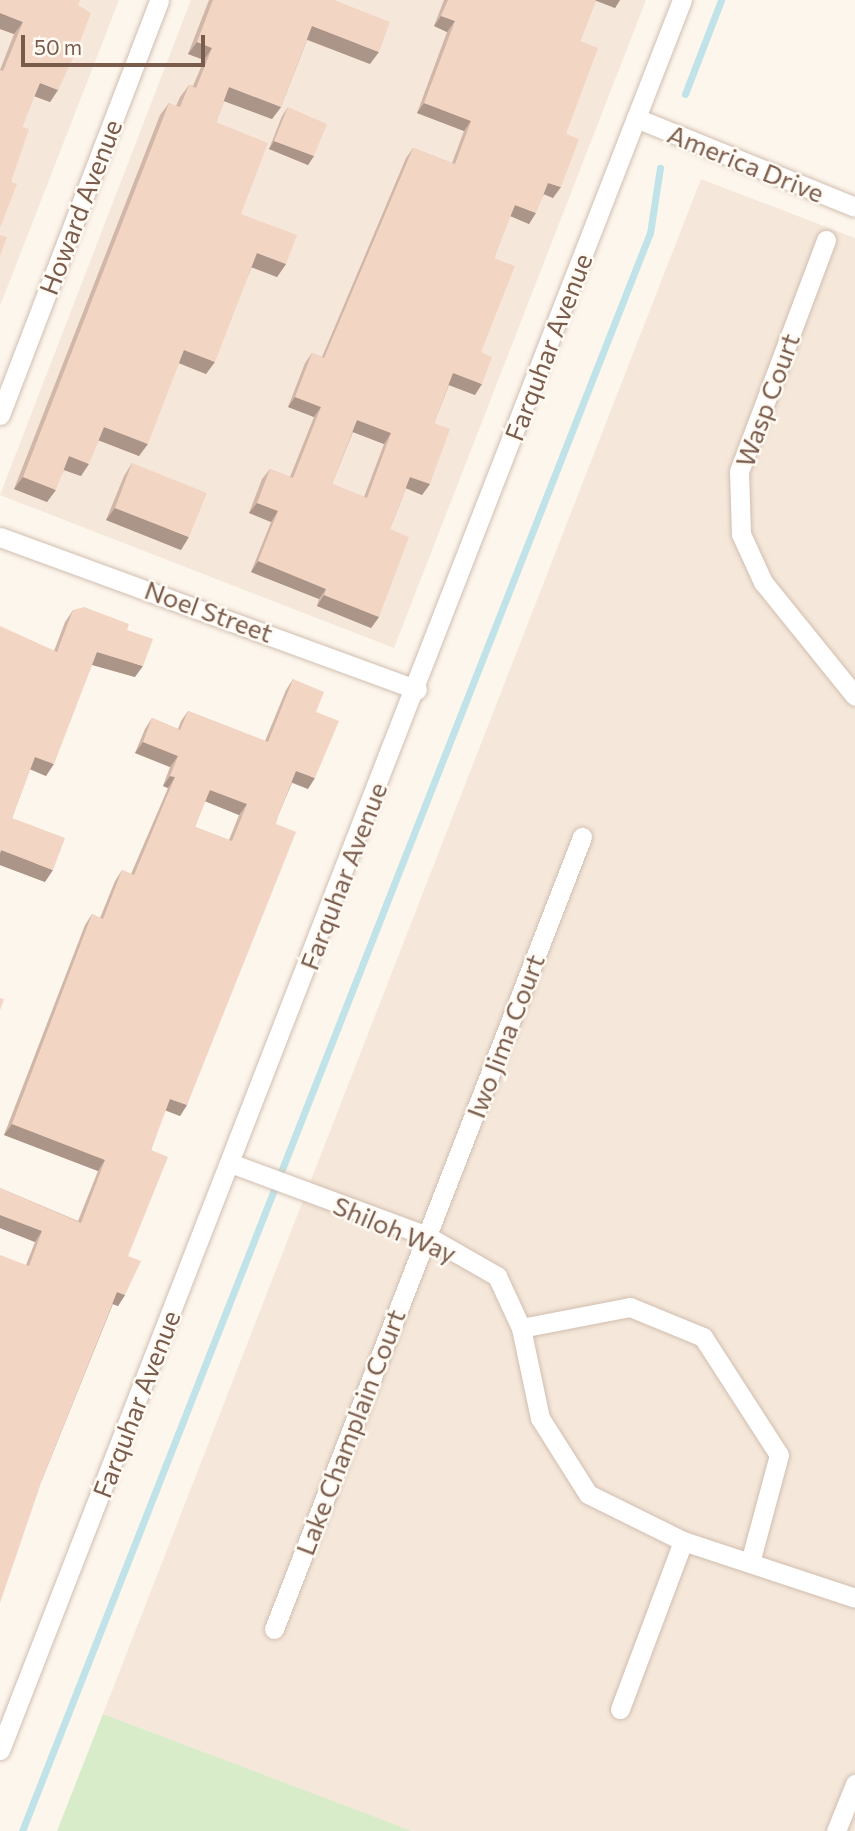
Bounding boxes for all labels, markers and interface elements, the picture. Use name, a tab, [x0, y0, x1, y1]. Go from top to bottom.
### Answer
scale bar	[24, 21, 208, 65]
text: 50 m	[34, 34, 82, 59]
street label: Howard Avenue	[32, 115, 128, 299]
street label: America Drive	[663, 118, 829, 208]
street label: Farquhar Avenue	[498, 249, 598, 445]
street label: Wasp Court	[728, 329, 806, 471]
street label: Noel Street	[141, 573, 277, 649]
street label: Farquhar Avenue	[293, 778, 393, 974]
street label: Iwo Jima Court	[460, 950, 550, 1122]
street label: Shiloh Way	[329, 1189, 461, 1269]
street label: Lake Champlain Court	[289, 1305, 411, 1559]
street label: Farquhar Avenue	[86, 1306, 186, 1502]

